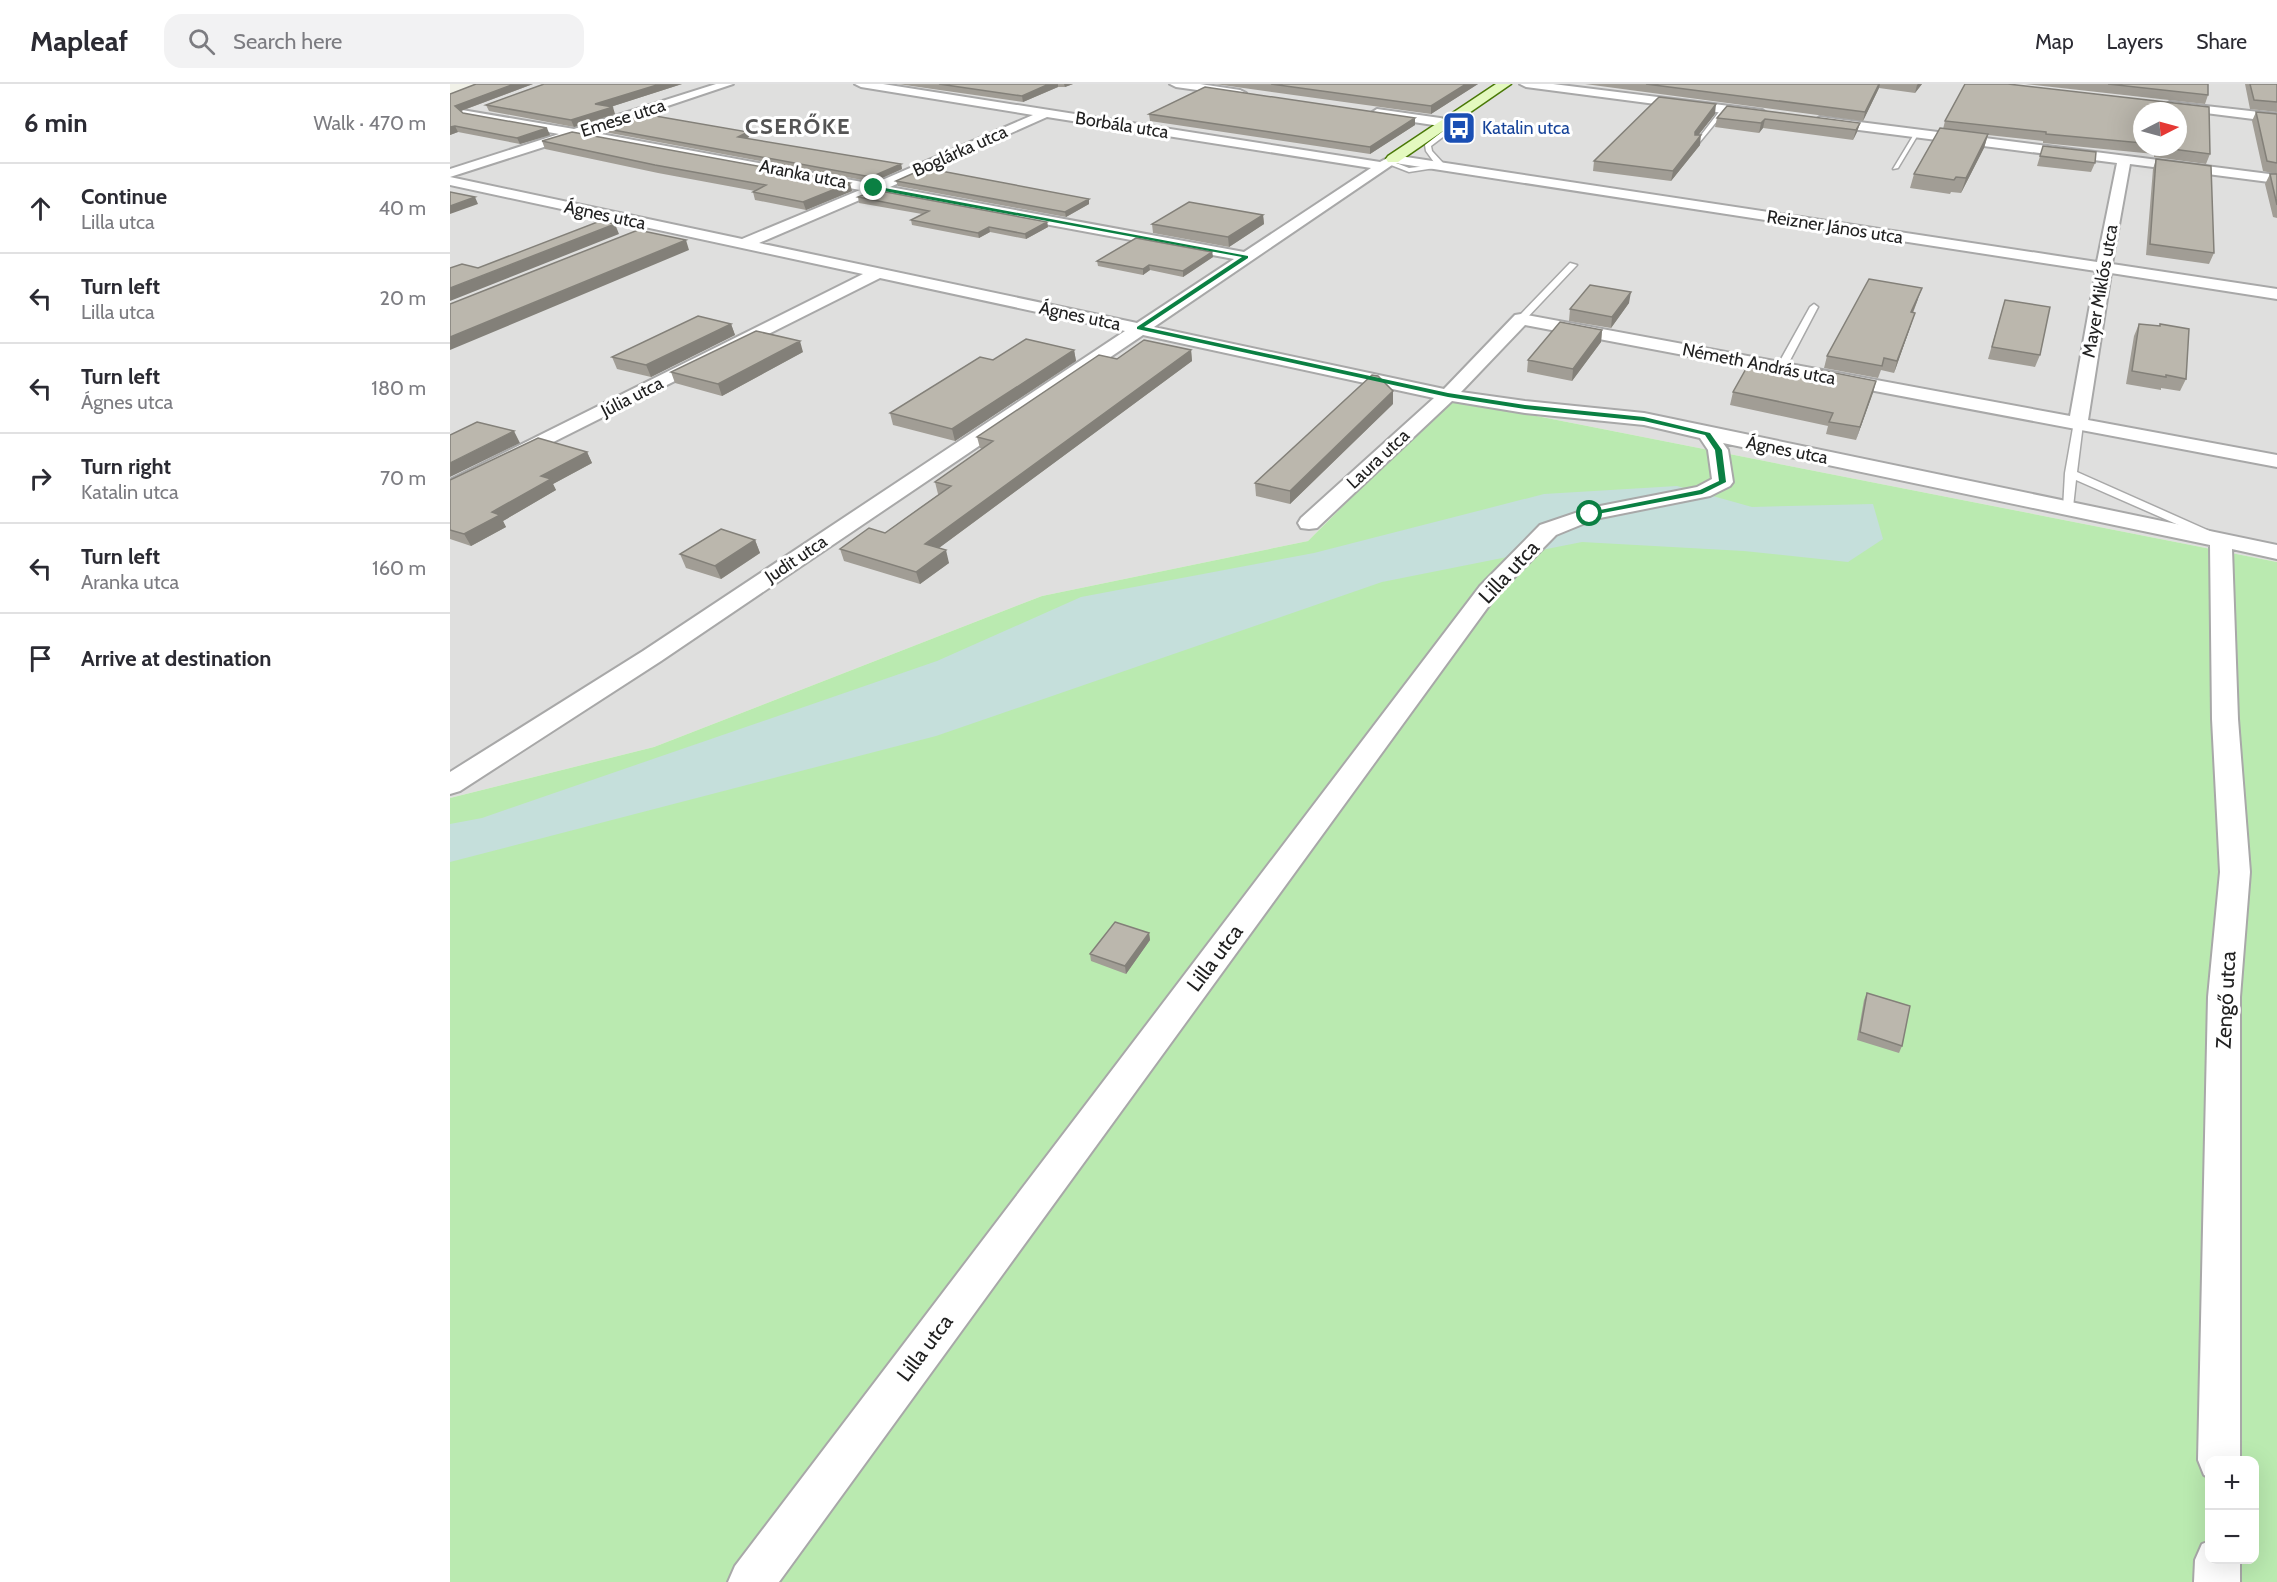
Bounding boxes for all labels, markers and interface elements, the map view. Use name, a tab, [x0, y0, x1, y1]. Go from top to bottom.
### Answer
search box	[164, 14, 584, 68]
text: Mapleaf	[30, 24, 128, 58]
icon: search	[185, 25, 218, 58]
text: Search here	[233, 28, 342, 55]
text: Map	[2035, 29, 2074, 54]
text: Layers	[2107, 29, 2163, 54]
text: Share	[2196, 29, 2247, 54]
street label: Emese utca	[578, 94, 668, 142]
north arrow	[2133, 102, 2187, 156]
text: 6 min	[24, 107, 88, 139]
street label: Borbála utca	[1074, 107, 1171, 143]
bus stop icon: Katalin utca	[1441, 110, 1477, 146]
text: Walk · 470 m	[313, 111, 426, 135]
district label: CSERŐKE	[745, 113, 851, 140]
place label: Katalin utca	[1482, 117, 1570, 139]
street label: Boglárka utca	[909, 120, 1011, 182]
street label: Aranka utca	[758, 155, 849, 193]
route end	[860, 174, 886, 200]
text: Continue	[81, 183, 167, 210]
icon: ahead	[24, 192, 57, 225]
text: 40 m	[378, 196, 426, 220]
street label: Ágnes utca	[562, 196, 648, 234]
street label: Reizner János utca	[1765, 205, 1905, 249]
text: Lilla utca	[81, 210, 155, 234]
street label: Mayer Miklós utca	[2077, 222, 2123, 359]
text: Turn left	[81, 273, 160, 300]
icon: left	[24, 282, 57, 315]
text: 20 m	[380, 286, 426, 310]
street label: Ágnes utca	[1037, 297, 1123, 335]
text: Lilla utca	[81, 300, 155, 324]
street label: Németh András utca	[1681, 338, 1838, 390]
text: Turn left	[81, 363, 160, 390]
icon: left	[24, 372, 57, 405]
street label: Júlia utca	[596, 372, 667, 422]
text: 180 m	[371, 376, 426, 400]
text: Ágnes utca	[81, 390, 173, 414]
street label: Laura utca	[1342, 424, 1414, 494]
street label: Ágnes utca	[1744, 431, 1830, 469]
text: Turn right	[81, 453, 171, 480]
icon: right	[24, 462, 57, 495]
text: 70 m	[380, 466, 426, 490]
text: Katalin utca	[81, 480, 179, 504]
route start	[1576, 500, 1602, 526]
street label: Judit utca	[760, 530, 831, 588]
street label: Lilla utca	[1473, 535, 1544, 608]
text: Turn left	[81, 543, 160, 570]
icon: left	[24, 552, 57, 585]
text: 160 m	[372, 556, 426, 580]
text: Aranka utca	[81, 570, 179, 594]
icon: arrive	[24, 642, 57, 675]
text: Arrive at destination	[81, 645, 271, 672]
street label: Lilla utca	[1181, 919, 1248, 996]
street label: Zengő utca	[2210, 951, 2241, 1049]
street label: Lilla utca	[891, 1309, 958, 1386]
map controls	[2205, 1456, 2259, 1564]
button: +	[2205, 1456, 2259, 1510]
button: −	[2205, 1510, 2259, 1564]

